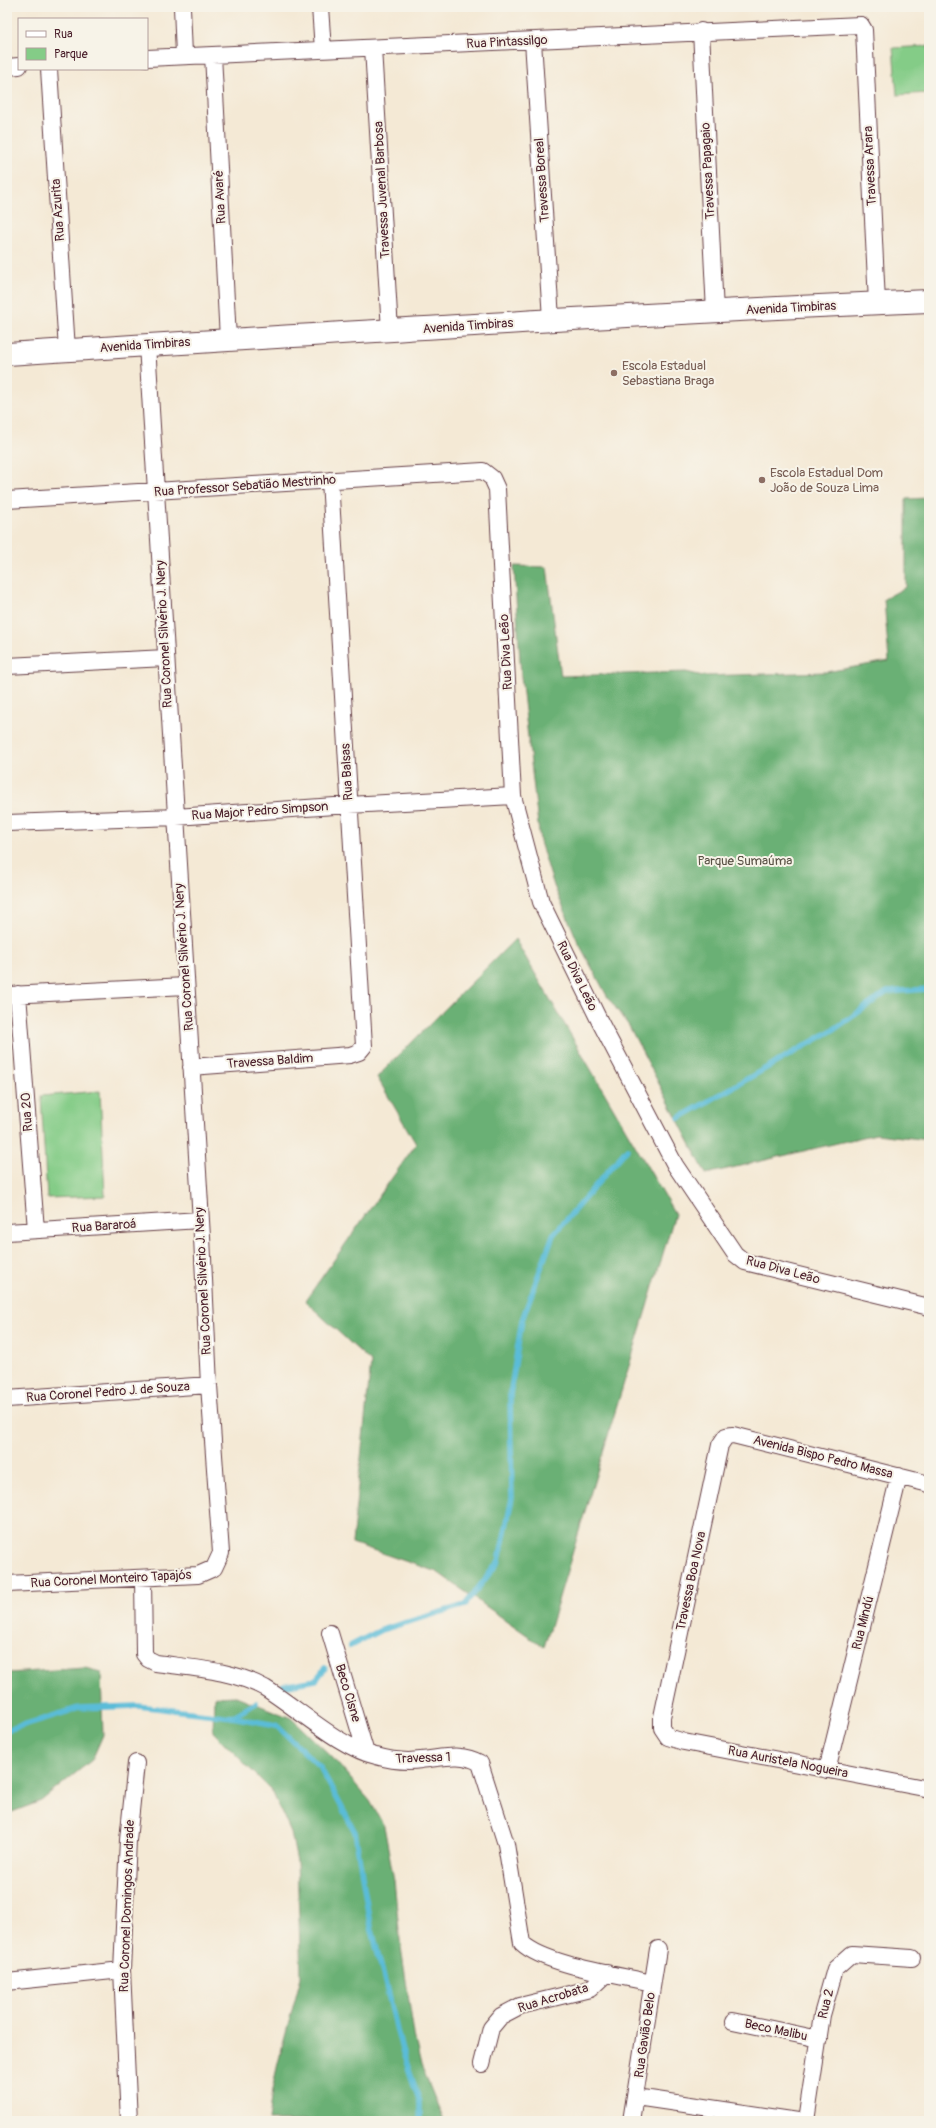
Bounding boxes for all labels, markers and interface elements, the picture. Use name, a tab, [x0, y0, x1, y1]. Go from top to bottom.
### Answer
legend	[18, 18, 148, 70]
text: Rua	[54, 27, 73, 42]
street label: Rua Pintassilgo	[466, 32, 548, 52]
text: Parque	[54, 47, 88, 62]
street label: Travessa Juvenal Barbosa	[370, 121, 394, 259]
street label: Travessa Papagaio	[697, 122, 719, 220]
street label: Travessa Arara	[860, 126, 880, 206]
street label: Travessa Boreal	[531, 137, 553, 223]
street label: Rua Avaré	[211, 170, 229, 224]
street label: Rua Azurita	[48, 178, 68, 242]
street label: Avenida Timbiras	[745, 298, 837, 318]
street label: Avenida Timbiras	[422, 315, 514, 337]
street label: Avenida Timbiras	[99, 334, 191, 356]
place label: Escola Estadual Sebastiana Braga	[622, 358, 714, 389]
marker: Escola Estadual Sebastiana Braga	[609, 368, 619, 378]
place label: Escola Estadual Dom João de Souza Lima	[770, 465, 883, 496]
street label: Rua Professor Sebatião Mestrinho	[153, 472, 337, 500]
marker: Escola Estadual Dom João de Souza Lima	[757, 475, 767, 485]
street label: Rua Coronel Silvério J. Nery	[152, 559, 176, 708]
street label: Rua Diva Leão	[496, 614, 516, 690]
street label: Rua Balsas	[338, 743, 356, 801]
street label: Rua Major Pedro Simpson	[191, 798, 329, 824]
park label: Parque Sumaúma	[698, 853, 792, 869]
street label: Rua Coronel Silvério J. Nery	[171, 882, 197, 1031]
street label: Rua Diva Leão	[553, 938, 601, 1014]
street label: Travessa Baldim	[226, 1050, 314, 1072]
street label: Rua 20	[18, 1092, 36, 1132]
street label: Rua Coronel Silvério J. Nery	[191, 1206, 215, 1355]
street label: Rua Bararoá	[71, 1216, 137, 1236]
street label: Rua Diva Leão	[744, 1252, 822, 1288]
street label: Rua Coronel Pedro J. de Souza	[26, 1378, 190, 1406]
street label: Avenida Bispo Pedro Massa	[752, 1432, 894, 1482]
street label: Travessa Boa Nova	[673, 1530, 709, 1632]
street label: Rua Coronel Monteiro Tapajós	[30, 1567, 192, 1591]
street label: Rua Mindú	[849, 1594, 877, 1652]
street label: Beco Cisne	[332, 1662, 365, 1725]
street label: Rua Auristela Nogueira	[727, 1743, 849, 1781]
street label: Travessa 1	[395, 1749, 451, 1767]
street label: Rua Coronel Domingos Andrade	[116, 1819, 138, 1993]
street label: Rua Acrobata	[516, 1980, 590, 2016]
street label: Rua 2	[815, 1987, 837, 2021]
street label: Rua Gavião Belo	[631, 1991, 659, 2079]
street label: Beco Malibu	[743, 2016, 809, 2044]

